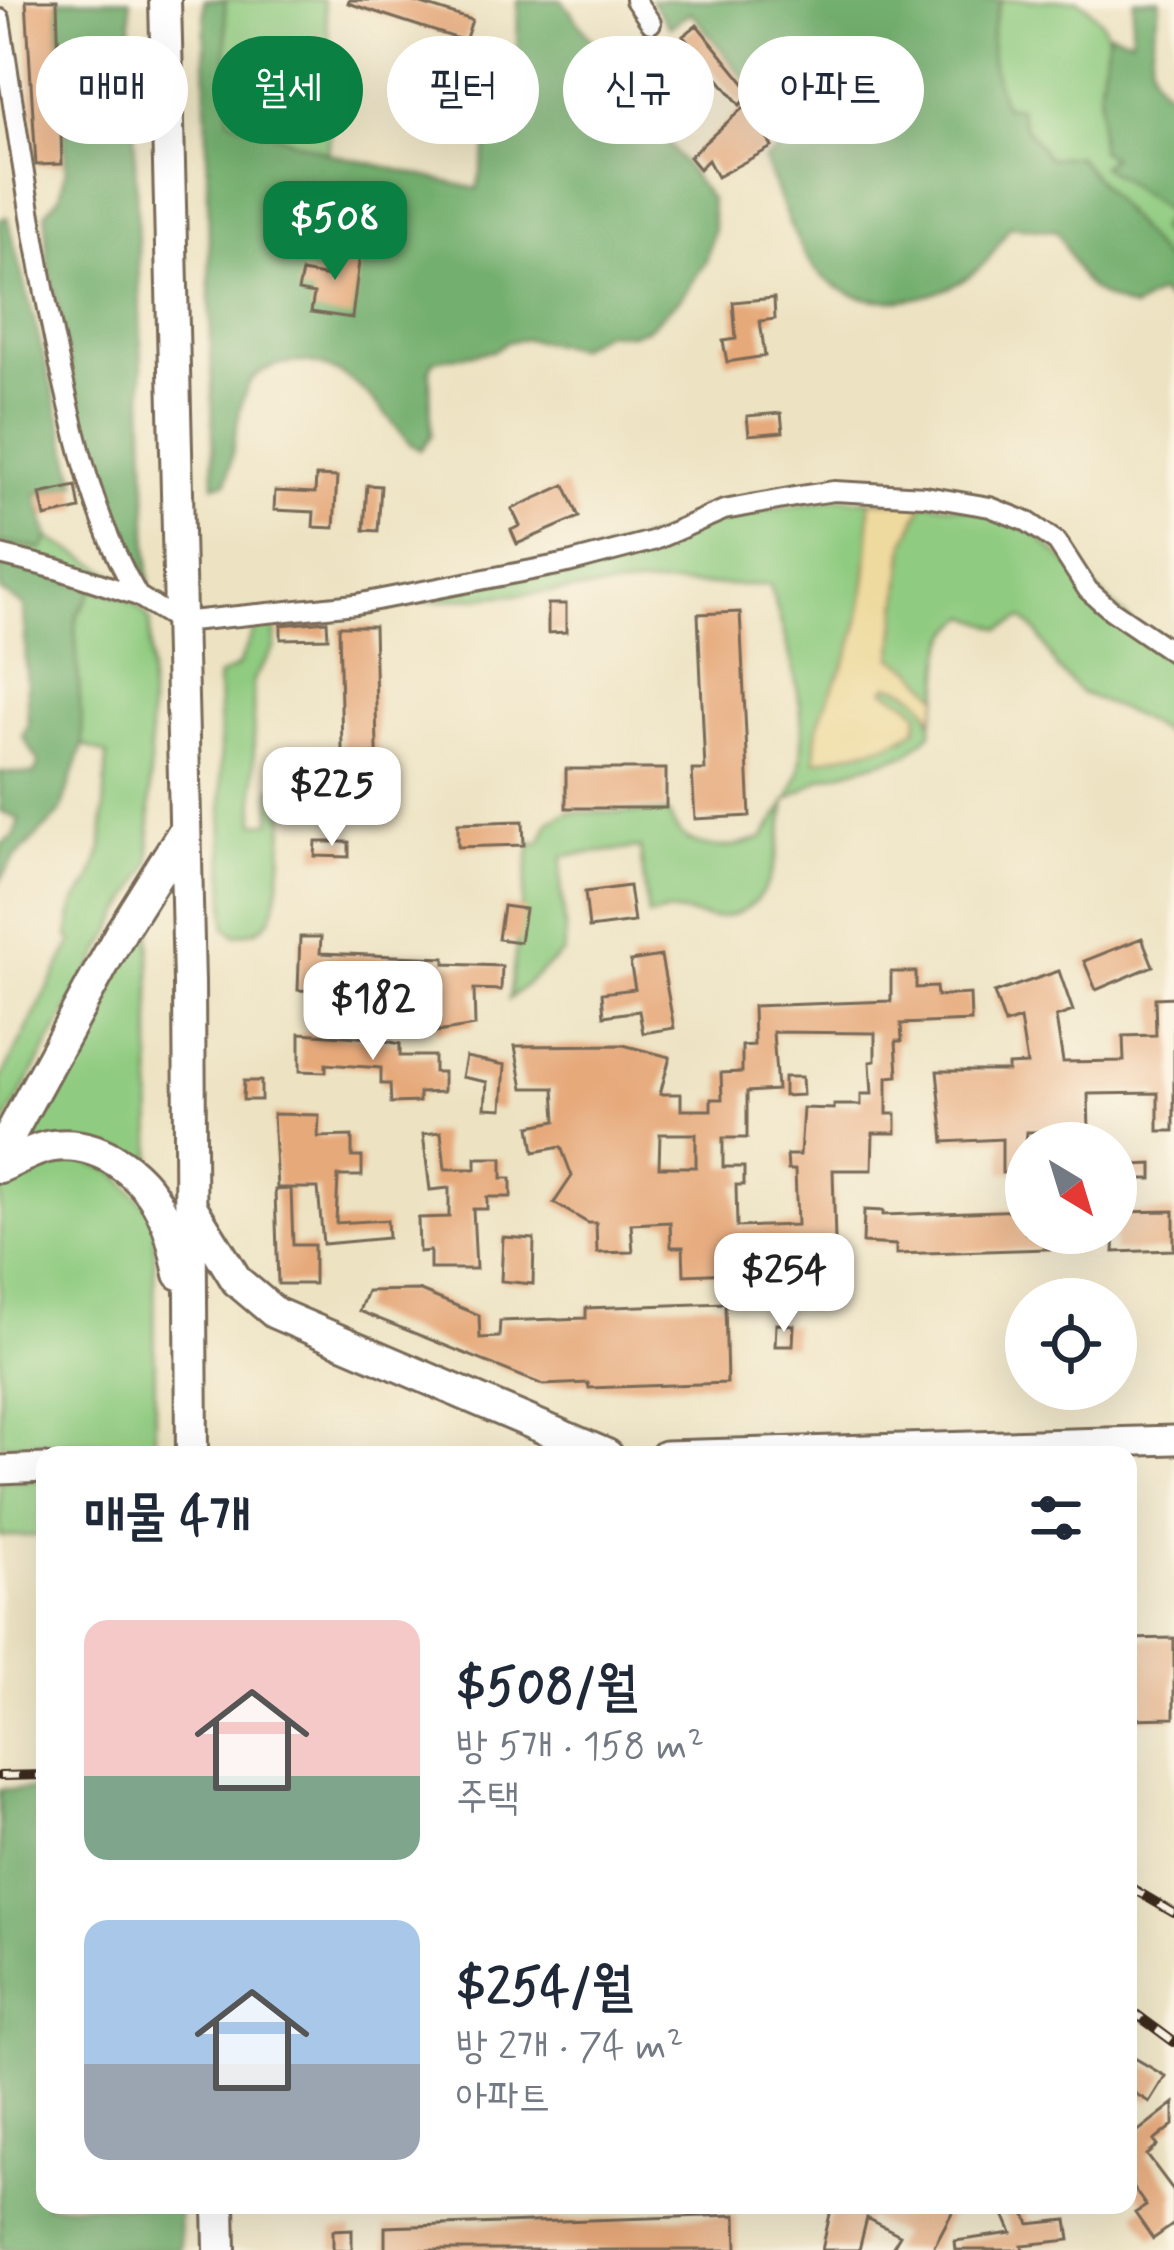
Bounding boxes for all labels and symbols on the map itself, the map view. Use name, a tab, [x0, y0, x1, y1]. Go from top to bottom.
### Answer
pin: $508	[264, 181, 406, 283]
pin: $225	[261, 747, 403, 849]
pin: $182	[302, 961, 444, 1063]
north arrow	[1005, 1122, 1137, 1254]
pin: $254	[713, 1233, 855, 1335]

